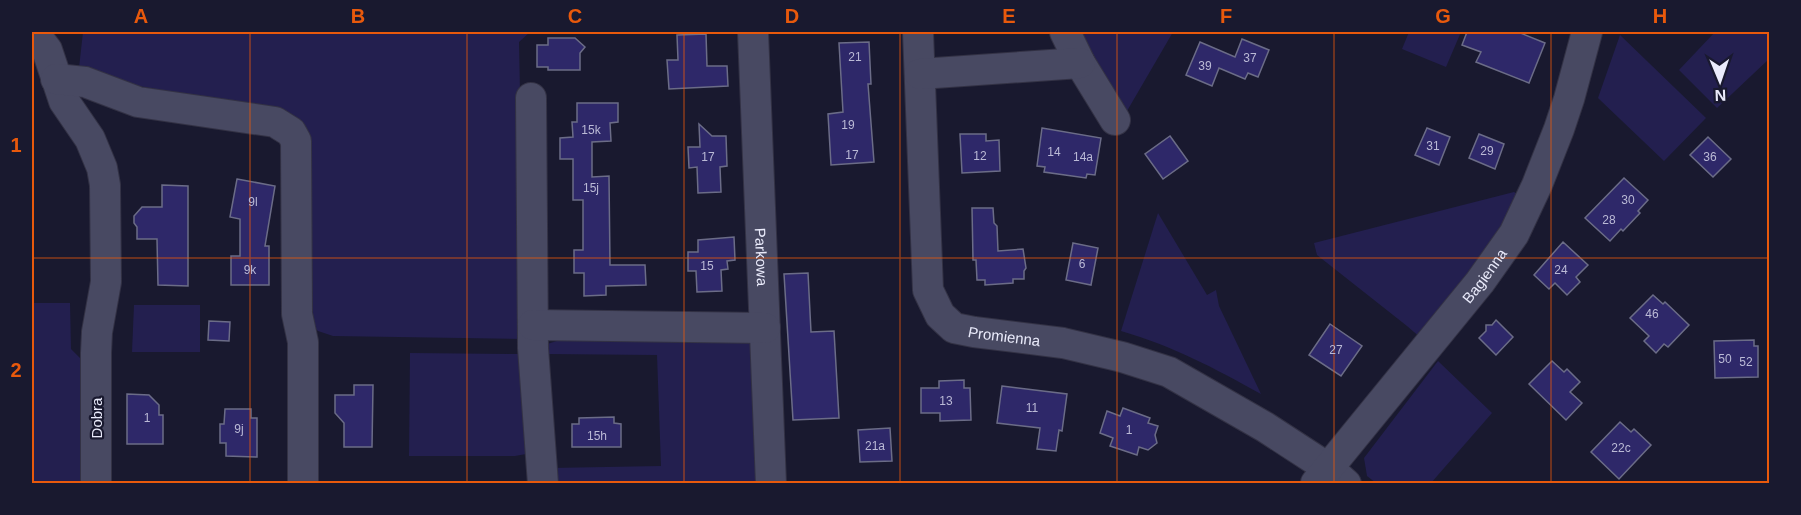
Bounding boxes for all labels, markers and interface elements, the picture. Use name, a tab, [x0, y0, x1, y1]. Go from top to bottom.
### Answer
text: A	[134, 5, 148, 27]
text: B	[351, 5, 365, 27]
text: C	[568, 5, 582, 27]
text: D	[785, 5, 799, 27]
text: E	[1002, 5, 1016, 27]
text: F	[1220, 5, 1232, 27]
text: G	[1435, 5, 1451, 27]
text: H	[1653, 5, 1667, 27]
house number: 21	[848, 50, 862, 64]
house number: 37	[1243, 51, 1257, 65]
north arrow	[1690, 51, 1750, 111]
house number: 39	[1198, 59, 1212, 73]
text: N	[1714, 87, 1727, 104]
house number: 19	[841, 118, 855, 132]
house number: 15k	[581, 123, 602, 137]
text: 1	[10, 134, 22, 156]
house number: 31	[1426, 139, 1440, 153]
house number: 29	[1480, 144, 1494, 158]
house number: 14	[1047, 145, 1061, 159]
house number: 17	[845, 148, 859, 162]
house number: 12	[973, 149, 987, 163]
house number: 17	[701, 150, 715, 164]
house number: 14a	[1073, 150, 1093, 164]
house number: 36	[1703, 150, 1717, 164]
house number: 15j	[583, 181, 599, 195]
house number: 30	[1621, 193, 1635, 207]
house number: 9l	[248, 195, 258, 209]
house number: 28	[1602, 213, 1616, 227]
street label: Parkowa	[752, 227, 772, 287]
street label: Bagienna	[1458, 244, 1510, 306]
house number: 6	[1079, 257, 1086, 271]
house number: 15	[700, 259, 714, 273]
house number: 9k	[244, 263, 257, 277]
house number: 24	[1554, 263, 1568, 277]
house number: 46	[1645, 307, 1659, 321]
street label: Promienna	[967, 323, 1042, 349]
house number: 27	[1329, 343, 1343, 357]
house number: 50	[1718, 352, 1732, 366]
house number: 52	[1739, 355, 1753, 369]
text: 2	[10, 359, 22, 381]
house number: 13	[939, 394, 953, 408]
street label: Dobra	[88, 397, 105, 438]
house number: 11	[1026, 401, 1039, 415]
house number: 1	[144, 411, 151, 425]
house number: 9j	[234, 422, 244, 436]
house number: 1	[1126, 423, 1133, 437]
house number: 15h	[587, 429, 607, 443]
house number: 21a	[865, 439, 885, 453]
house number: 22c	[1611, 441, 1631, 455]

